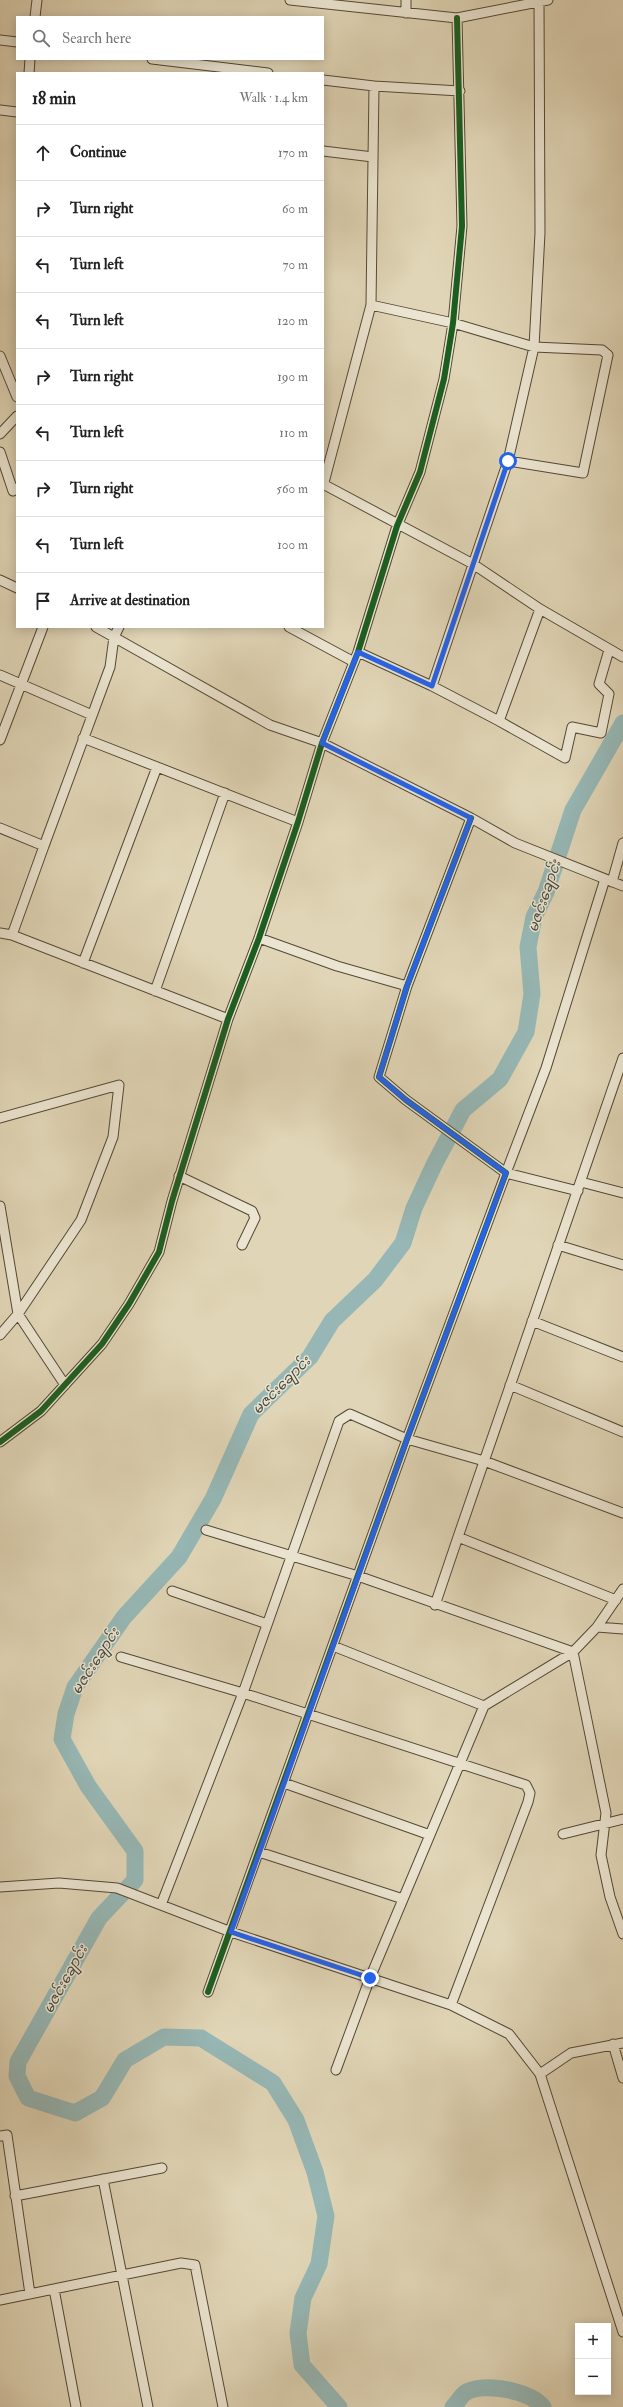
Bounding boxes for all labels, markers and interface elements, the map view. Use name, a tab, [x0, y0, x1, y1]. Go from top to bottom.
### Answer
search box	[16, 16, 324, 60]
icon: search	[30, 27, 52, 49]
text: Search here	[62, 29, 131, 48]
text: 18 min	[32, 88, 76, 109]
text: Walk · 1.4 km	[240, 90, 308, 106]
icon: ahead	[32, 142, 54, 164]
text: Continue	[70, 143, 126, 162]
text: 170 m	[278, 145, 308, 161]
icon: right	[32, 198, 54, 220]
text: Turn right	[70, 199, 133, 218]
text: 60 m	[282, 201, 308, 217]
icon: left	[32, 254, 54, 276]
text: Turn left	[70, 255, 124, 274]
text: 70 m	[283, 257, 308, 273]
icon: left	[32, 310, 54, 332]
text: Turn left	[70, 311, 124, 330]
text: 120 m	[277, 313, 308, 329]
icon: right	[32, 366, 54, 388]
text: Turn right	[70, 367, 133, 386]
text: 190 m	[277, 369, 308, 385]
icon: left	[32, 422, 54, 444]
text: Turn left	[70, 423, 124, 442]
text: 110 m	[279, 425, 308, 441]
route start	[499, 452, 517, 470]
icon: right	[32, 478, 54, 500]
text: Turn right	[70, 479, 133, 498]
text: 560 m	[276, 481, 308, 497]
icon: left	[32, 534, 54, 556]
text: Turn left	[70, 535, 124, 554]
text: 100 m	[277, 537, 308, 553]
icon: arrive	[32, 590, 54, 612]
text: Arrive at destination	[70, 591, 190, 610]
water label: မဇင်းချောင်း	[522, 856, 568, 935]
water label: မဇင်းချောင်း	[247, 1351, 317, 1420]
water label: မဇင်းချောင်း	[66, 1623, 126, 1699]
water label: မဇင်းချောင်း	[38, 1940, 94, 2018]
route end	[361, 1969, 379, 1987]
map controls	[575, 2323, 611, 2395]
button: +	[575, 2323, 611, 2359]
button: −	[575, 2359, 611, 2395]

